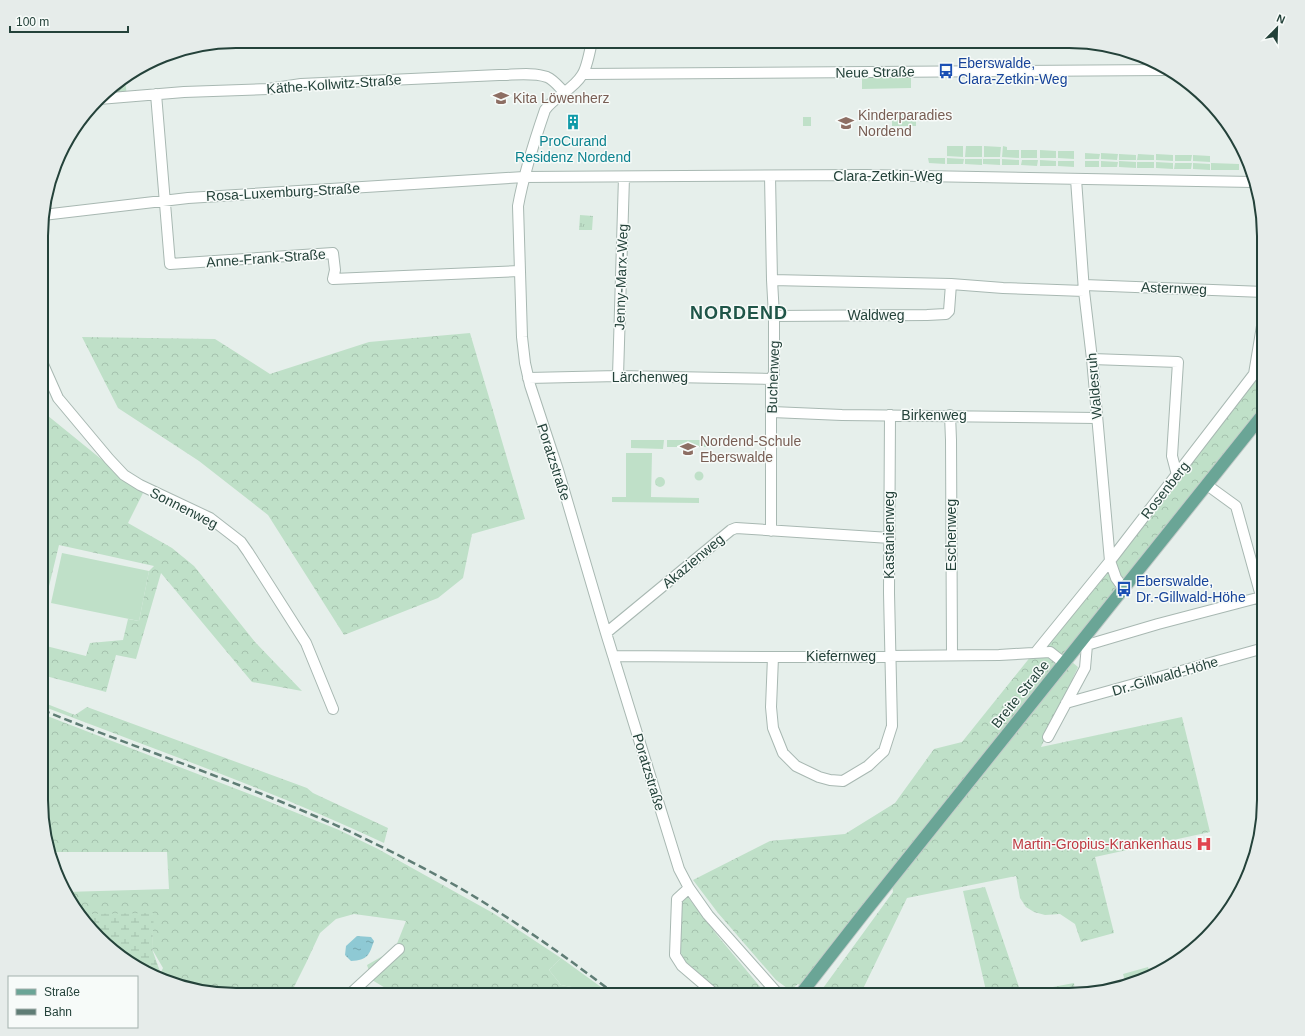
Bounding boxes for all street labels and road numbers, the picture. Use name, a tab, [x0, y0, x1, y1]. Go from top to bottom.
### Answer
street label: Neue Straße	[835, 63, 915, 81]
street label: Käthe-Kollwitz-Straße	[266, 71, 402, 97]
street label: Clara-Zetkin-Weg	[833, 168, 943, 184]
street label: Rosa-Luxemburg-Straße	[206, 180, 361, 204]
street label: Jenny-Marx-Weg	[611, 224, 631, 330]
street label: Anne-Frank-Straße	[206, 246, 327, 270]
street label: Asternweg	[1141, 279, 1207, 297]
street label: Waldweg	[847, 307, 905, 323]
street label: Buchenweg	[764, 340, 782, 414]
street label: Waldesruh	[1083, 352, 1105, 420]
street label: Lärchenweg	[612, 369, 688, 385]
street label: Birkenweg	[901, 407, 967, 423]
street label: Poratzstraße	[534, 421, 574, 503]
street label: Rosenberg	[1138, 458, 1192, 522]
street label: Sonnenweg	[147, 484, 221, 532]
street label: Kastanienweg	[881, 491, 897, 579]
street label: Eschenweg	[943, 499, 959, 571]
street label: Akazienweg	[659, 531, 727, 591]
street label: Kiefernweg	[806, 648, 876, 664]
street label: Dr.-Gillwald-Höhe	[1110, 653, 1220, 699]
street label: Breite Straße	[988, 657, 1052, 731]
street label: Poratzstraße	[630, 731, 668, 813]

